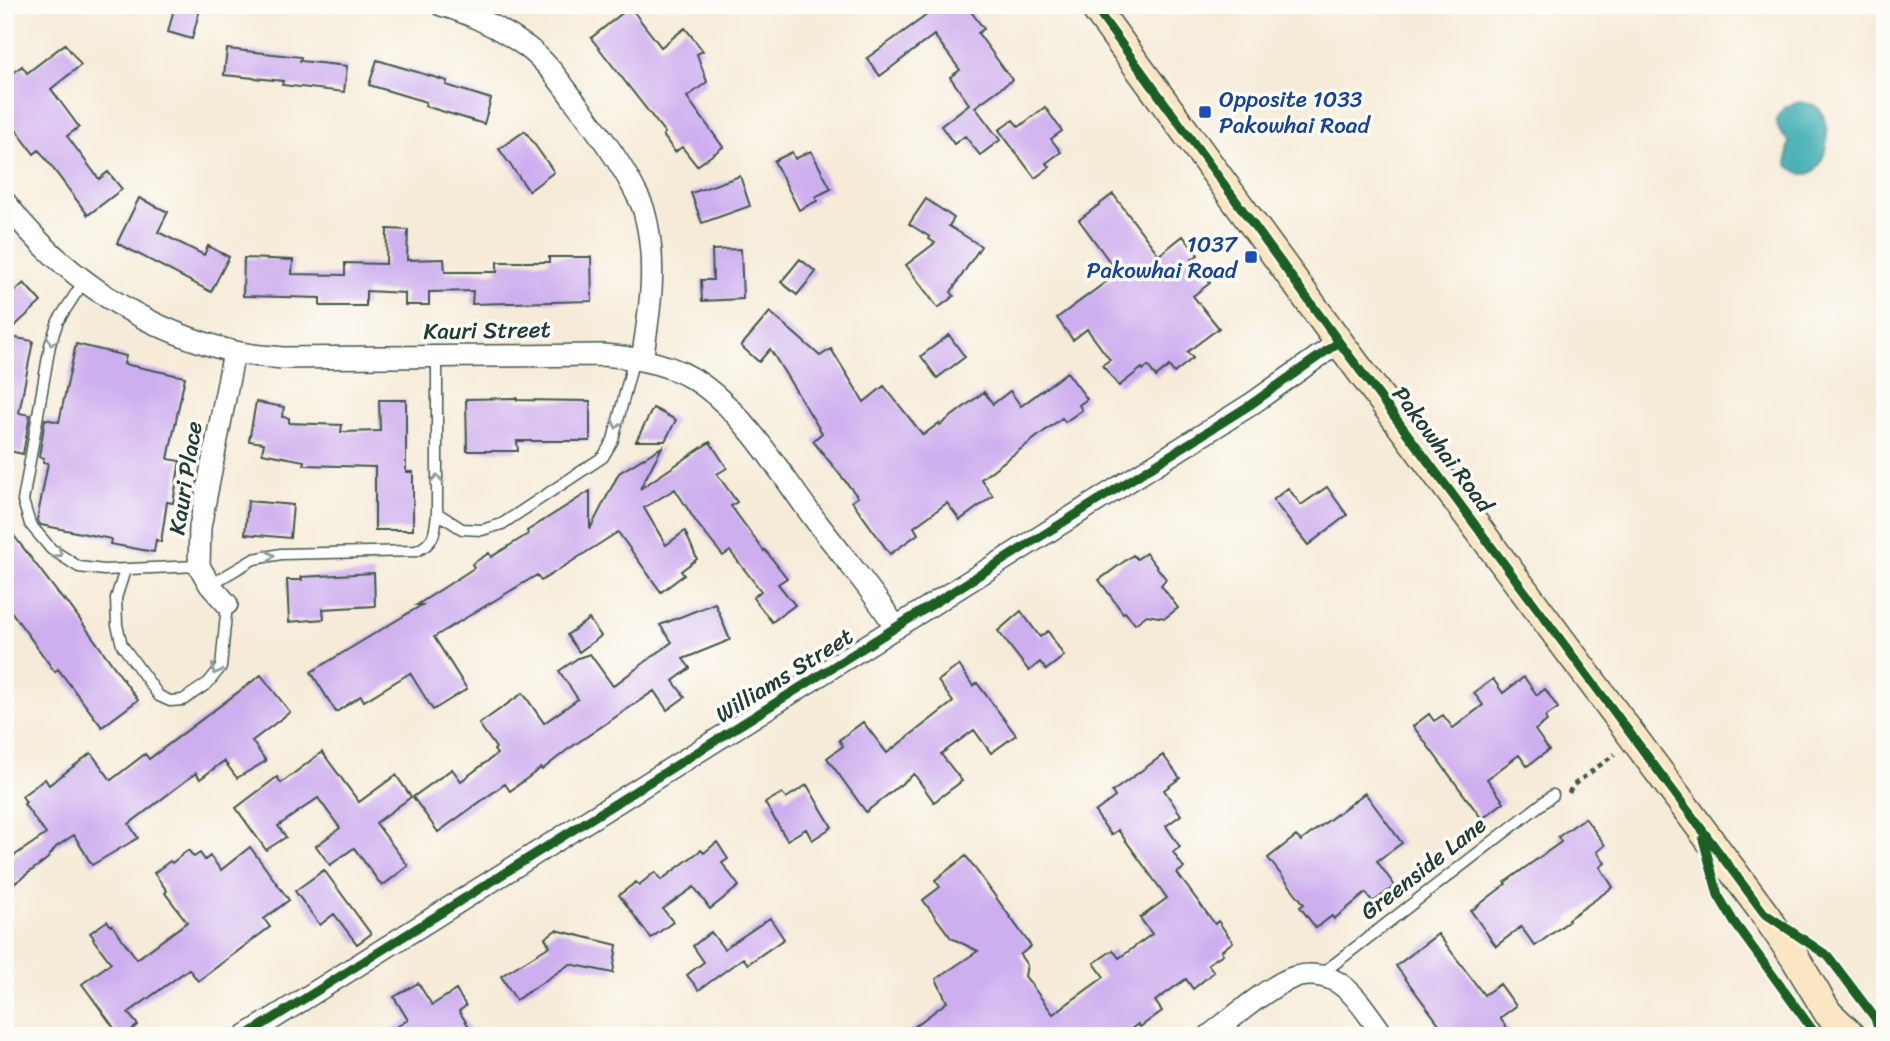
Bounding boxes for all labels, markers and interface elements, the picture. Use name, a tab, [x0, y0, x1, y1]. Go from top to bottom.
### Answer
place label: Opposite 1033 Pakowhai Road	[1219, 79, 1371, 146]
marker: Opposite 1033 Pakowhai Road	[1197, 104, 1213, 120]
place label: 1037 Pakowhai Road	[1086, 224, 1239, 291]
marker: 1037 Pakowhai Road	[1243, 249, 1259, 265]
street label: Kauri Street	[423, 309, 551, 352]
one-way arrow	[46, 334, 60, 346]
street label: Pakowhai Road	[1381, 377, 1505, 523]
street label: Kauri Place	[156, 418, 215, 538]
one-way arrow	[611, 418, 625, 430]
one-way arrow	[429, 473, 445, 484]
one-way arrow	[50, 545, 63, 557]
one-way arrow	[264, 549, 276, 564]
street label: Williams Street	[707, 616, 862, 734]
one-way arrow	[211, 663, 224, 676]
street label: Greenside Lane	[1351, 806, 1495, 931]

